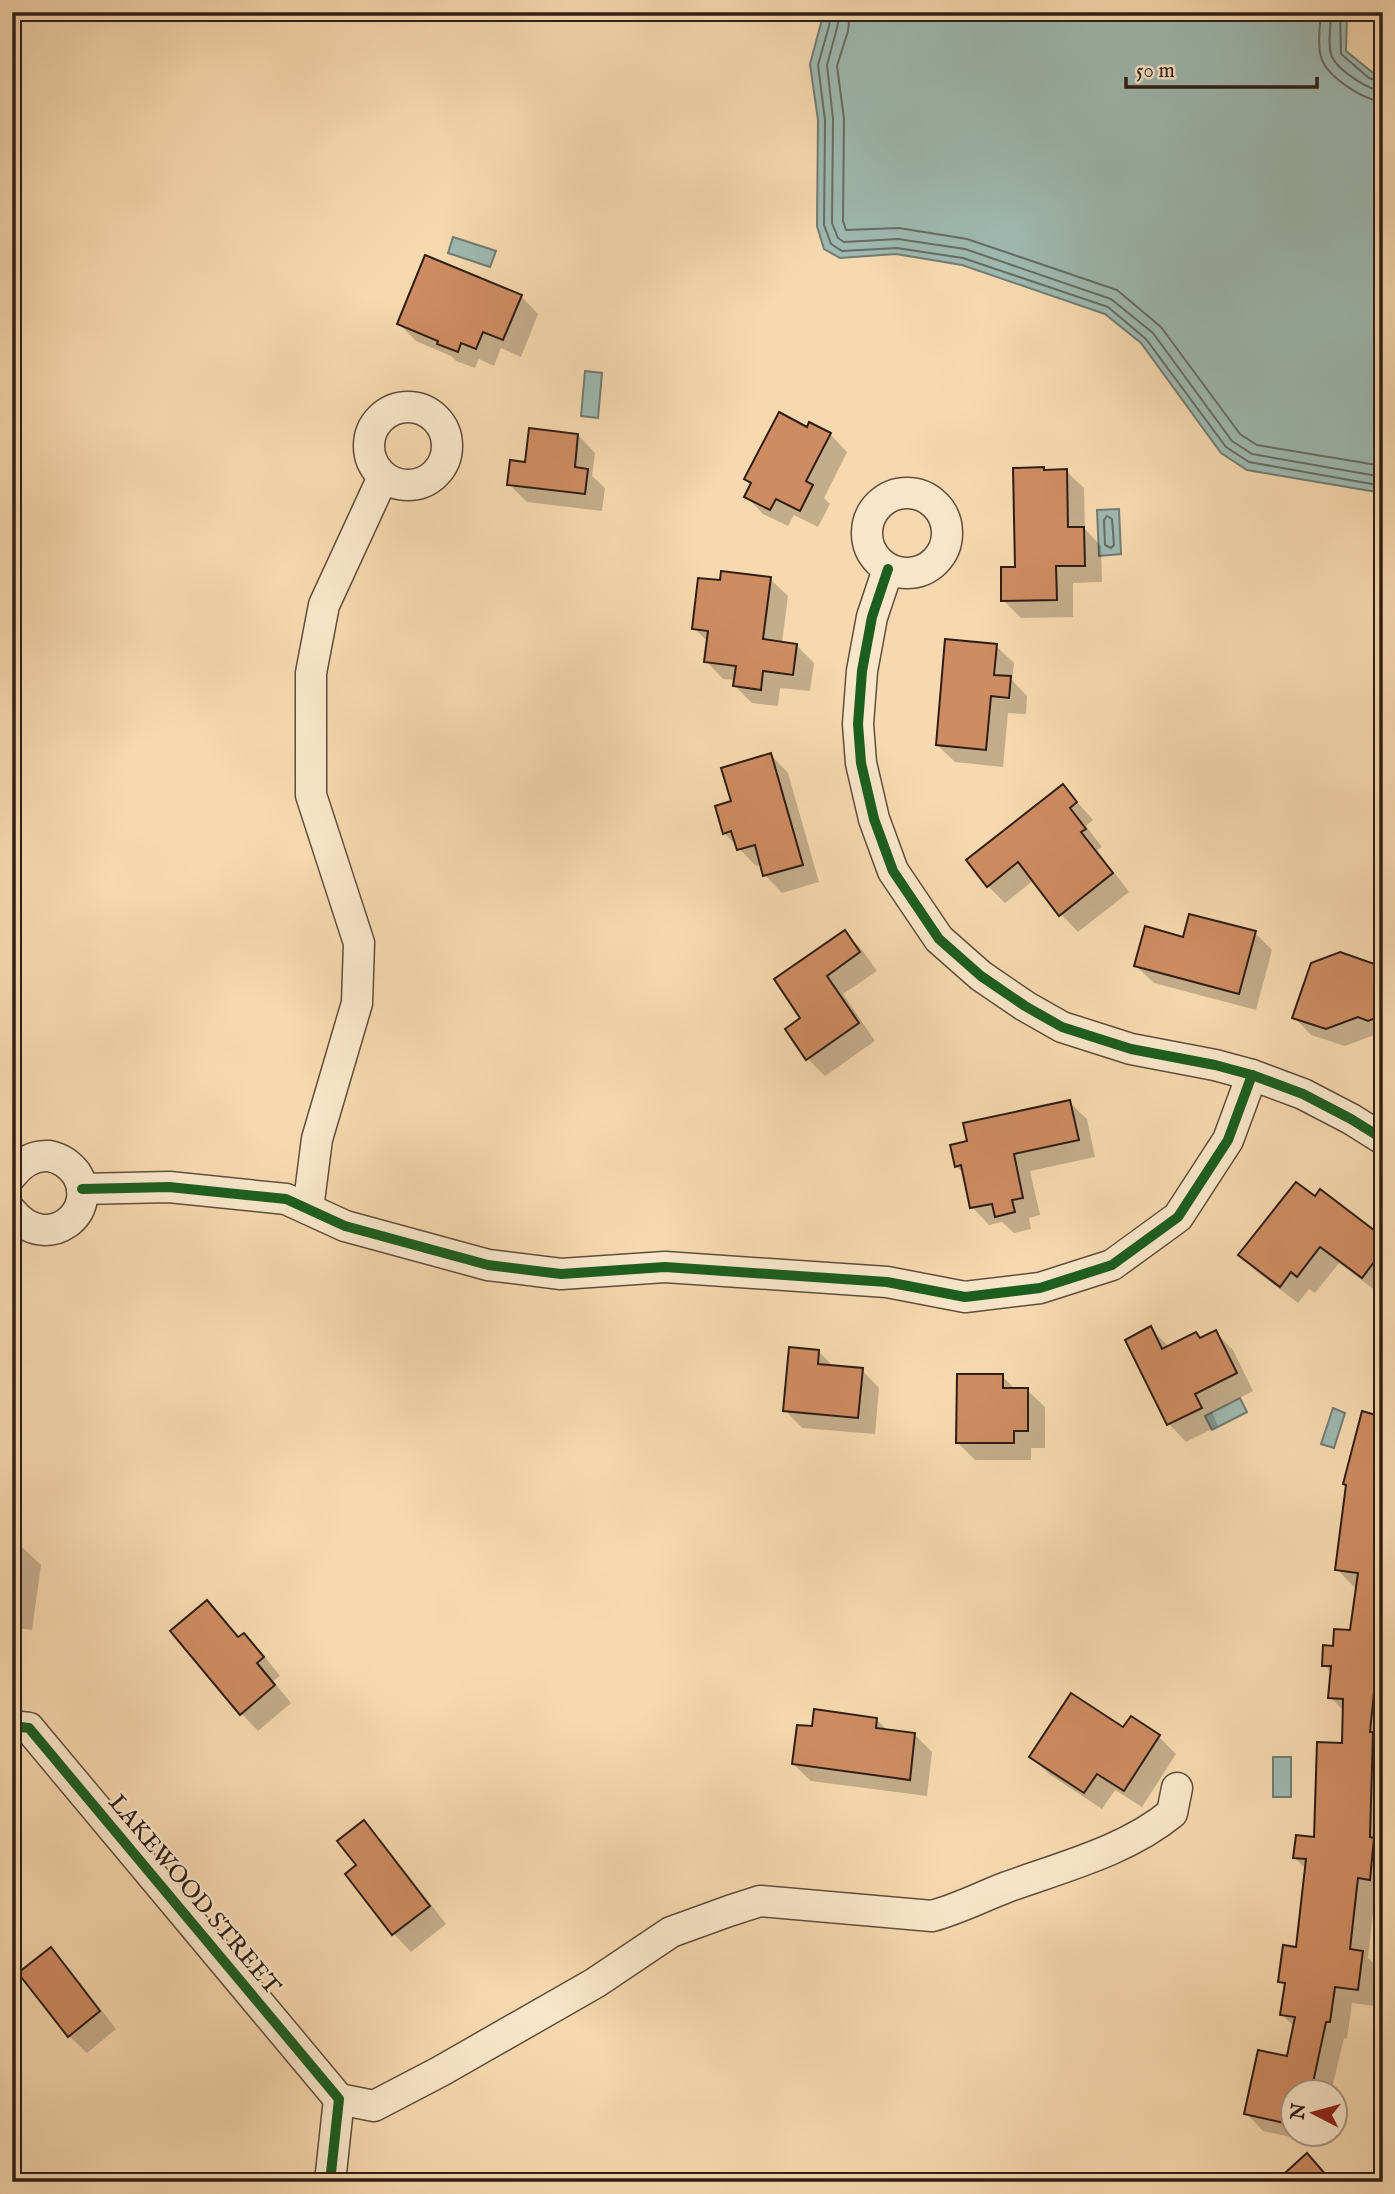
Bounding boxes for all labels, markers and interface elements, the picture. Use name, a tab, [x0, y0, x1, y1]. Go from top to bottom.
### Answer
scale bar	[1126, 46, 1316, 90]
text: 50 m	[1136, 58, 1175, 85]
street label: LAKEWOOD STREET	[101, 1788, 287, 2002]
north arrow	[1280, 2078, 1350, 2148]
text: N	[1286, 2101, 1312, 2122]

